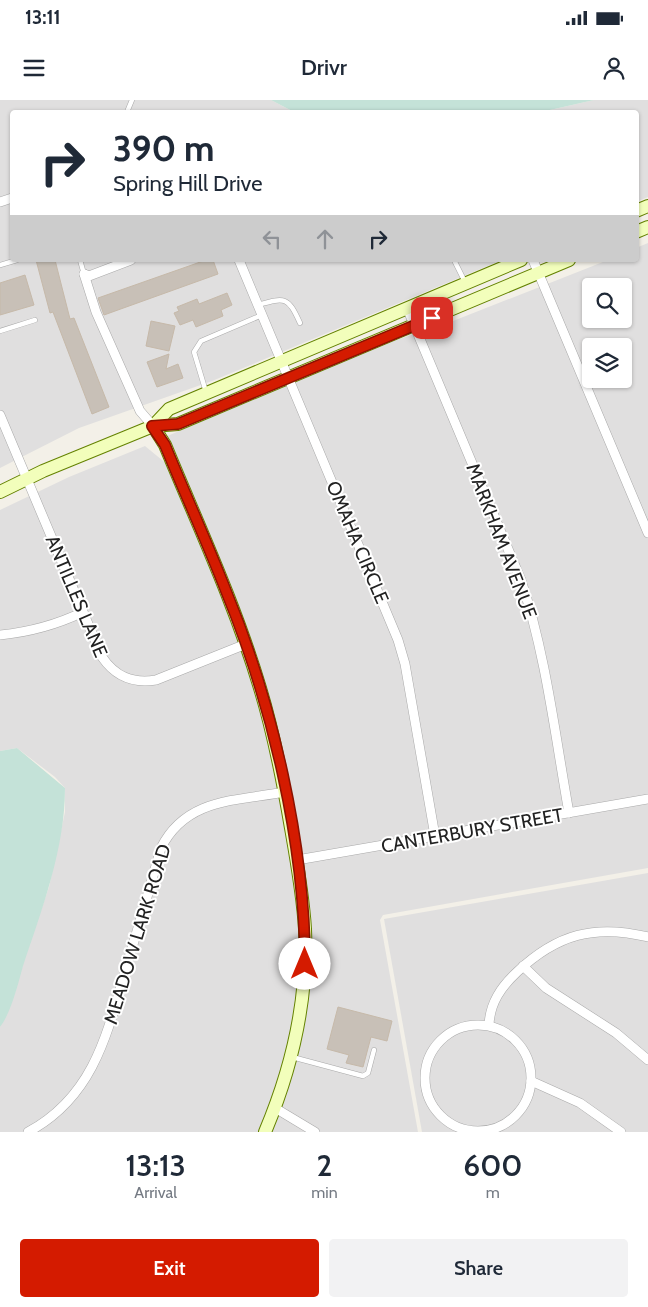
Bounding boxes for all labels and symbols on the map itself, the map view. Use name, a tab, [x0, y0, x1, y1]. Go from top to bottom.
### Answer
pin	[411, 297, 453, 339]
street label: MARKHAM AVENUE	[461, 460, 542, 622]
street label: OMAHA CIRCLE	[321, 477, 394, 607]
street label: ANTILLES LANE	[41, 532, 113, 661]
street label: CANTERBURY STREET	[379, 803, 565, 858]
street label: MEADOW LARK ROAD	[99, 841, 176, 1027]
position arrow	[278, 937, 330, 989]

